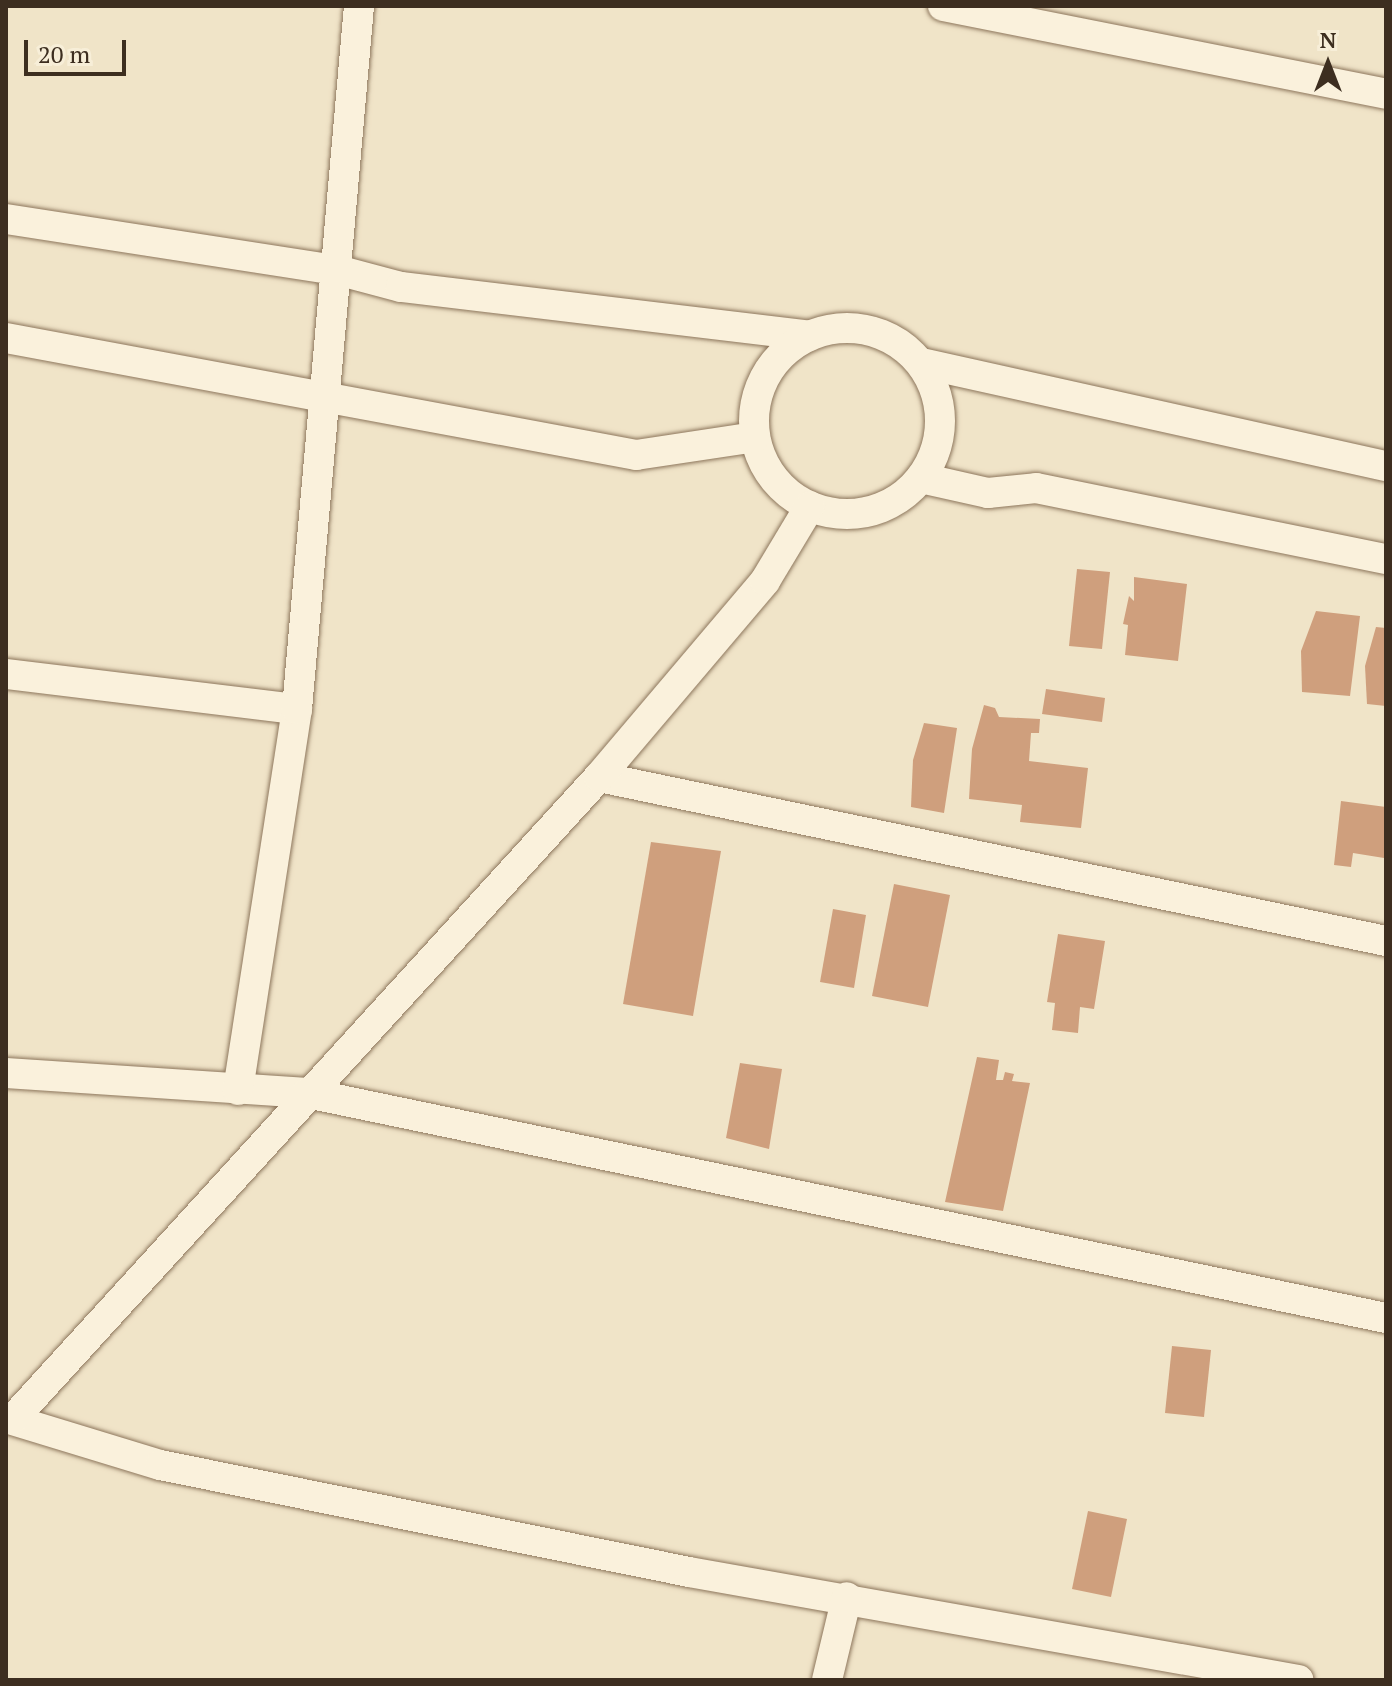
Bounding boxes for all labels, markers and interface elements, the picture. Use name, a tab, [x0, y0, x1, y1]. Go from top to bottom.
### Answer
scale bar	[28, 24, 130, 74]
north arrow	[1288, 24, 1368, 104]
text: N	[1320, 25, 1336, 54]
text: 20 m	[38, 38, 90, 70]

